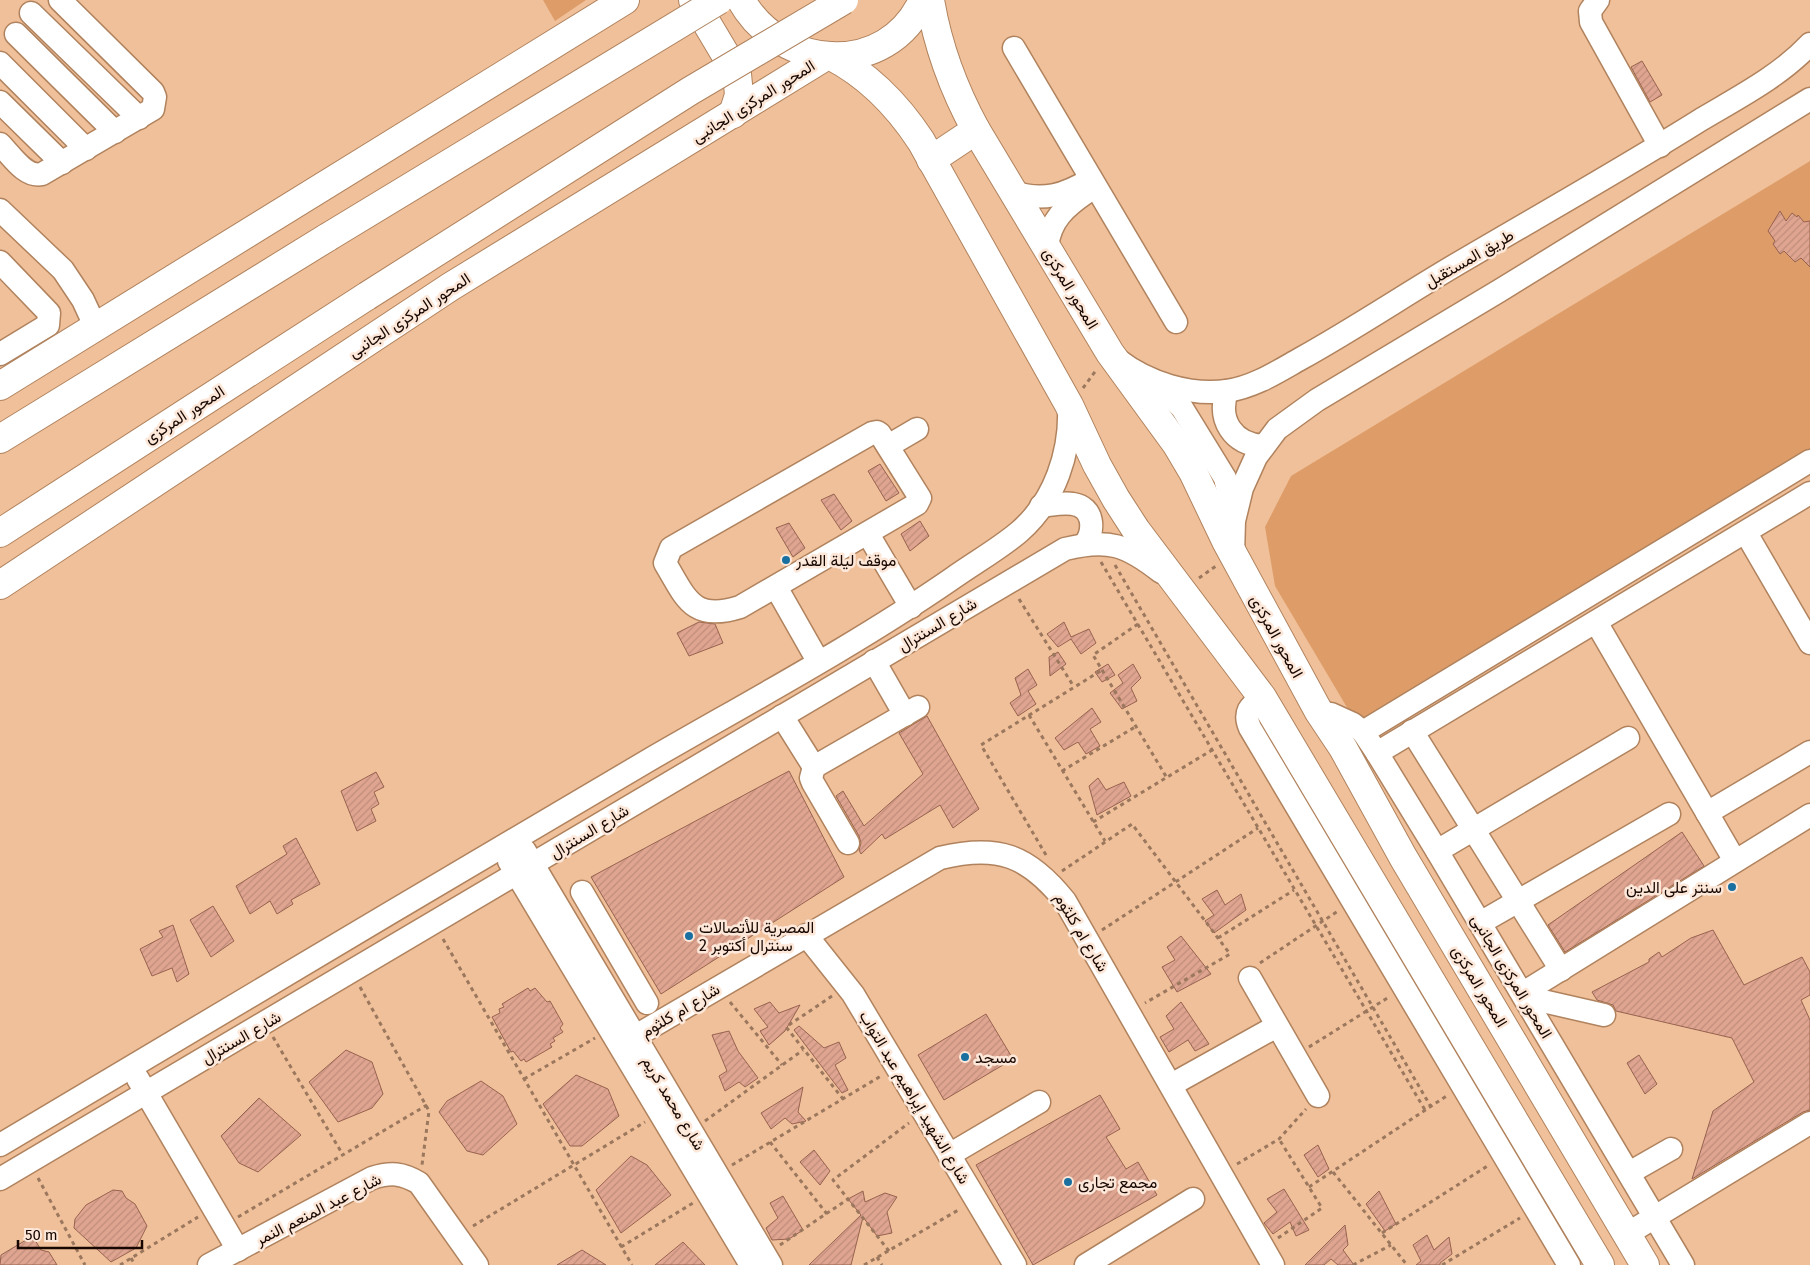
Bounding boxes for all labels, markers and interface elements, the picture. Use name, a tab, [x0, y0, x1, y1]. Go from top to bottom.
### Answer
street label: المحور المركزى الجانبى	[688, 56, 819, 148]
street label: طريق المستقبل	[1421, 225, 1518, 292]
street label: المحور المركزى	[1038, 244, 1102, 333]
street label: المحور المركزى الجانبى	[345, 269, 474, 363]
street label: المحور المركزى	[141, 381, 229, 448]
place label: موقف ليلة القدر	[795, 551, 896, 571]
marker: موقف ليلة القدر	[780, 554, 792, 566]
street label: المحور المركزى	[1245, 591, 1307, 682]
street label: شارع السنترال	[894, 594, 981, 657]
street label: شارع السنترال	[546, 801, 633, 864]
place label: سنتر على الدين	[1626, 878, 1722, 898]
marker: سنتر على الدين	[1726, 881, 1738, 893]
street label: شارع ام كلثوم	[1049, 889, 1112, 976]
street label: المحور المركزى الجانبى	[1467, 910, 1557, 1042]
place label: المصرية للأتصالات سنترال أكتوبر 2	[699, 918, 814, 956]
marker: المصرية للأتصالات سنترال أكتوبر 2	[683, 930, 695, 942]
street label: المحور المركزى	[1448, 942, 1512, 1030]
street label: شارع ام كلثوم	[637, 980, 724, 1043]
street label: شارع السنترال	[198, 1007, 285, 1069]
street label: شارع الشهيد إبراهيم عبد التواب	[854, 1007, 974, 1188]
place label: مسجد	[975, 1048, 1016, 1067]
marker: مسجد	[959, 1051, 971, 1063]
street label: شارع محمد كريم	[636, 1053, 709, 1155]
street label: شارع عبد المنعم النمر	[251, 1170, 385, 1252]
place label: مجمع تجارى	[1078, 1173, 1157, 1194]
marker: مجمع تجارى	[1062, 1176, 1074, 1188]
scale bar	[18, 1218, 141, 1250]
text: 50 m	[25, 1226, 58, 1244]

